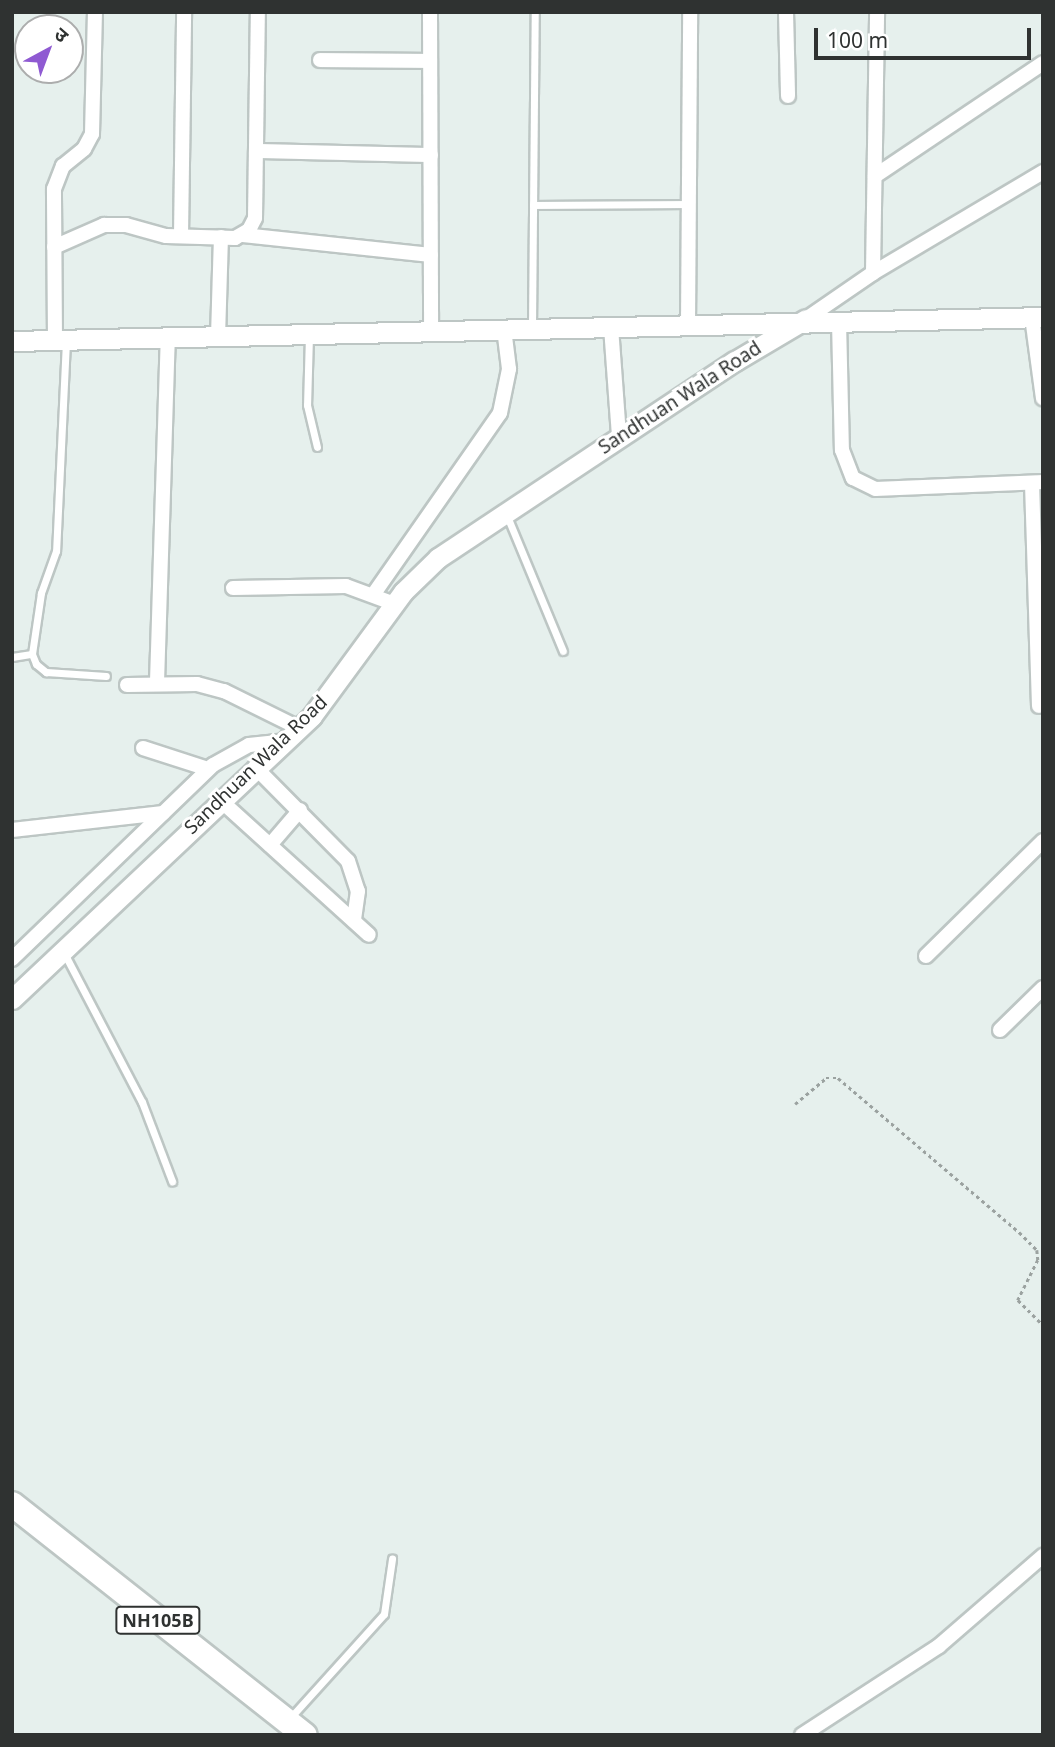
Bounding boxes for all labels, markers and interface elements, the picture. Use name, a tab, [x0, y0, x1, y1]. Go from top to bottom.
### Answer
north arrow	[14, 14, 84, 84]
scale bar	[817, 14, 1034, 58]
text: उ	[49, 21, 74, 48]
text: 100 m	[827, 26, 888, 54]
street label: Sandhuan Wala Road	[594, 337, 766, 459]
street label: Sandhuan Wala Road	[180, 691, 332, 839]
road number: NH105B	[114, 1605, 202, 1634]

